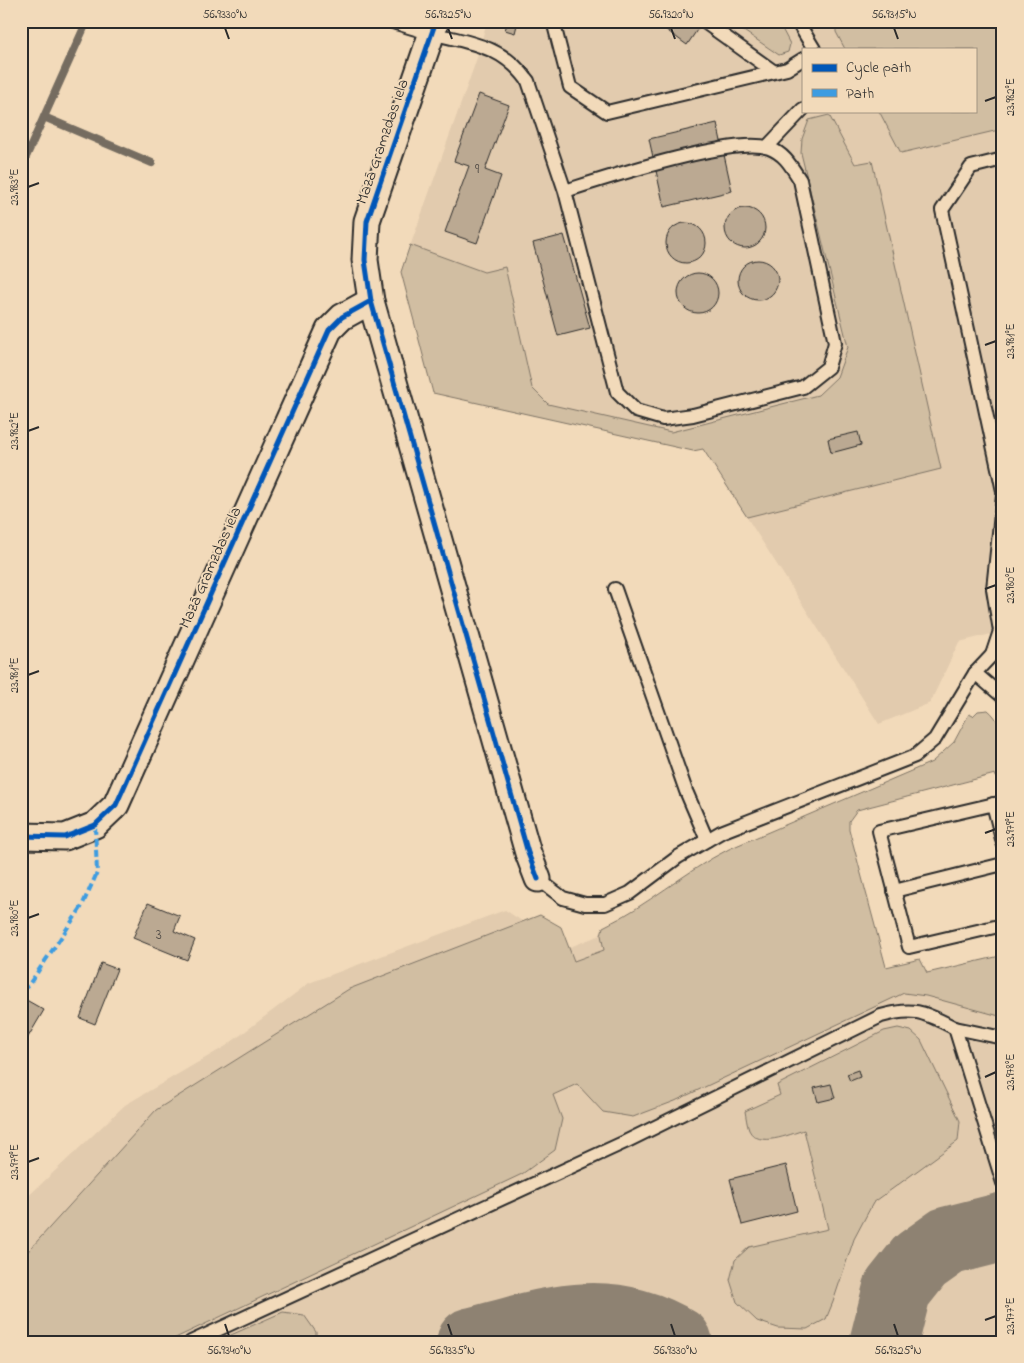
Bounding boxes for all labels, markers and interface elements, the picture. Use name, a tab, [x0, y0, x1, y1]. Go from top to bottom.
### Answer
text: 56.9330°N	[203, 6, 247, 24]
text: 56.9325°N	[424, 6, 472, 24]
text: 56.9320°N	[648, 6, 694, 24]
text: 56.9315°N	[871, 6, 917, 24]
legend	[802, 48, 976, 112]
text: Cycle path	[846, 57, 911, 80]
street label: Mazā Gramzdas iela	[350, 76, 416, 208]
text: 23.982°E	[1002, 78, 1020, 116]
text: Path	[846, 83, 874, 105]
house number: 9	[475, 159, 480, 180]
text: 23.983°E	[6, 169, 24, 205]
text: 23.981°E	[1002, 323, 1020, 359]
text: 23.982°E	[6, 412, 24, 450]
street label: Mazā Gramzdas iela	[173, 503, 248, 633]
text: 23.980°E	[1002, 566, 1020, 604]
text: 23.981°E	[6, 657, 24, 693]
text: 23.979°E	[1002, 811, 1020, 847]
text: 23.980°E	[6, 899, 24, 937]
house number: 3	[156, 925, 162, 946]
text: 23.978°E	[1002, 1054, 1020, 1090]
text: 23.979°E	[6, 1144, 24, 1180]
text: 23.977°E	[1002, 1297, 1020, 1335]
text: 56.9340°N	[207, 1342, 251, 1360]
text: 56.9335°N	[429, 1342, 475, 1360]
text: 56.9330°N	[653, 1342, 697, 1360]
text: 56.9325°N	[874, 1342, 922, 1360]

